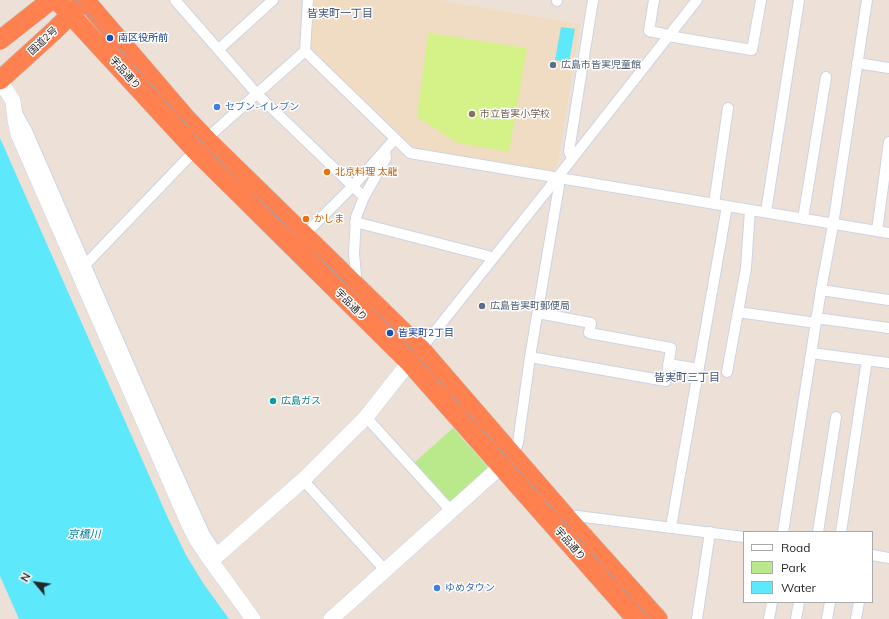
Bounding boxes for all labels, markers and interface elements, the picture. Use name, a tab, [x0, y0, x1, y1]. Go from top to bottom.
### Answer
district label: 皆実町一丁目	[307, 7, 373, 21]
street label: 国道2号	[26, 24, 60, 58]
place label: 南区役所前	[118, 32, 168, 44]
marker: 南区役所前	[105, 33, 115, 43]
street label: 宇品通り	[107, 54, 143, 92]
place label: 広島市皆実児童館	[561, 59, 641, 71]
marker: 広島市皆実児童館	[548, 60, 558, 70]
place label: セブン-イレブン	[225, 101, 299, 113]
marker: セブン-イレブン	[212, 102, 222, 112]
place label: 市立皆実小学校	[480, 108, 550, 120]
marker: 市立皆実小学校	[467, 109, 477, 119]
place label: 北京料理 太龍	[335, 166, 398, 178]
marker: 北京料理 太龍	[322, 167, 332, 177]
place label: かしま	[314, 213, 344, 225]
marker: かしま	[301, 214, 311, 224]
street label: 宇品通り	[333, 287, 369, 323]
place label: 広島皆実町郵便局	[490, 300, 570, 312]
marker: 広島皆実町郵便局	[477, 301, 487, 311]
place label: 皆実町2丁目	[398, 327, 454, 339]
marker: 皆実町2丁目	[385, 328, 395, 338]
district label: 皆実町三丁目	[654, 371, 720, 385]
place label: 広島ガス	[281, 395, 321, 407]
marker: 広島ガス	[268, 396, 278, 406]
street label: 宇品通り	[552, 525, 588, 563]
water label: 京橋川	[68, 528, 100, 542]
legend	[743, 531, 873, 603]
text: Road	[781, 540, 810, 555]
text: Park	[781, 560, 806, 575]
north arrow	[16, 563, 56, 603]
text: N	[17, 570, 34, 584]
text: Water	[781, 580, 816, 595]
place label: ゆめタウン	[445, 582, 495, 594]
marker: ゆめタウン	[432, 583, 442, 593]

